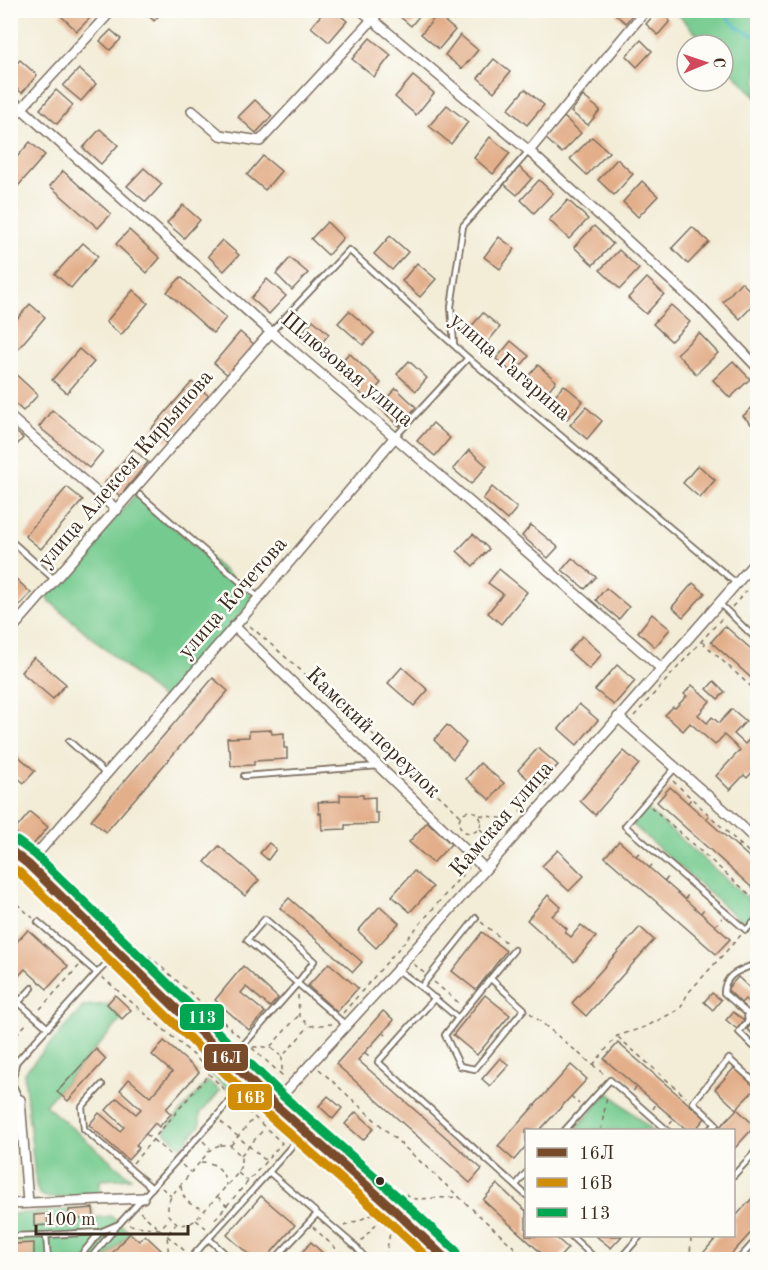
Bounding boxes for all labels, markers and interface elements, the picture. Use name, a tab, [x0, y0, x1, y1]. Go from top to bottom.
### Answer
north arrow	[675, 33, 735, 93]
text: С	[710, 57, 726, 68]
street label: Шлюзовая улица	[276, 308, 418, 432]
street label: улица Гагарина	[445, 309, 575, 425]
street label: улица Алексея Кирьянова	[34, 366, 218, 572]
street label: улица Кочетова	[174, 533, 292, 663]
street label: Камский переулок	[302, 664, 444, 802]
street label: Камская улица	[446, 757, 558, 881]
line badge: 113	[179, 1003, 225, 1031]
text: 113	[188, 1011, 216, 1027]
line badge: 16Л	[203, 1043, 249, 1072]
text: 16Л	[210, 1051, 242, 1067]
line badge: 16В	[227, 1083, 273, 1111]
text: 16В	[235, 1091, 265, 1107]
legend	[525, 1129, 735, 1237]
text: 16Л	[579, 1145, 614, 1163]
unlabelled marker	[374, 1175, 386, 1187]
text: 16В	[579, 1175, 612, 1193]
scale bar	[36, 1198, 188, 1236]
text: 113	[579, 1205, 610, 1223]
text: 100 m	[45, 1211, 96, 1229]

